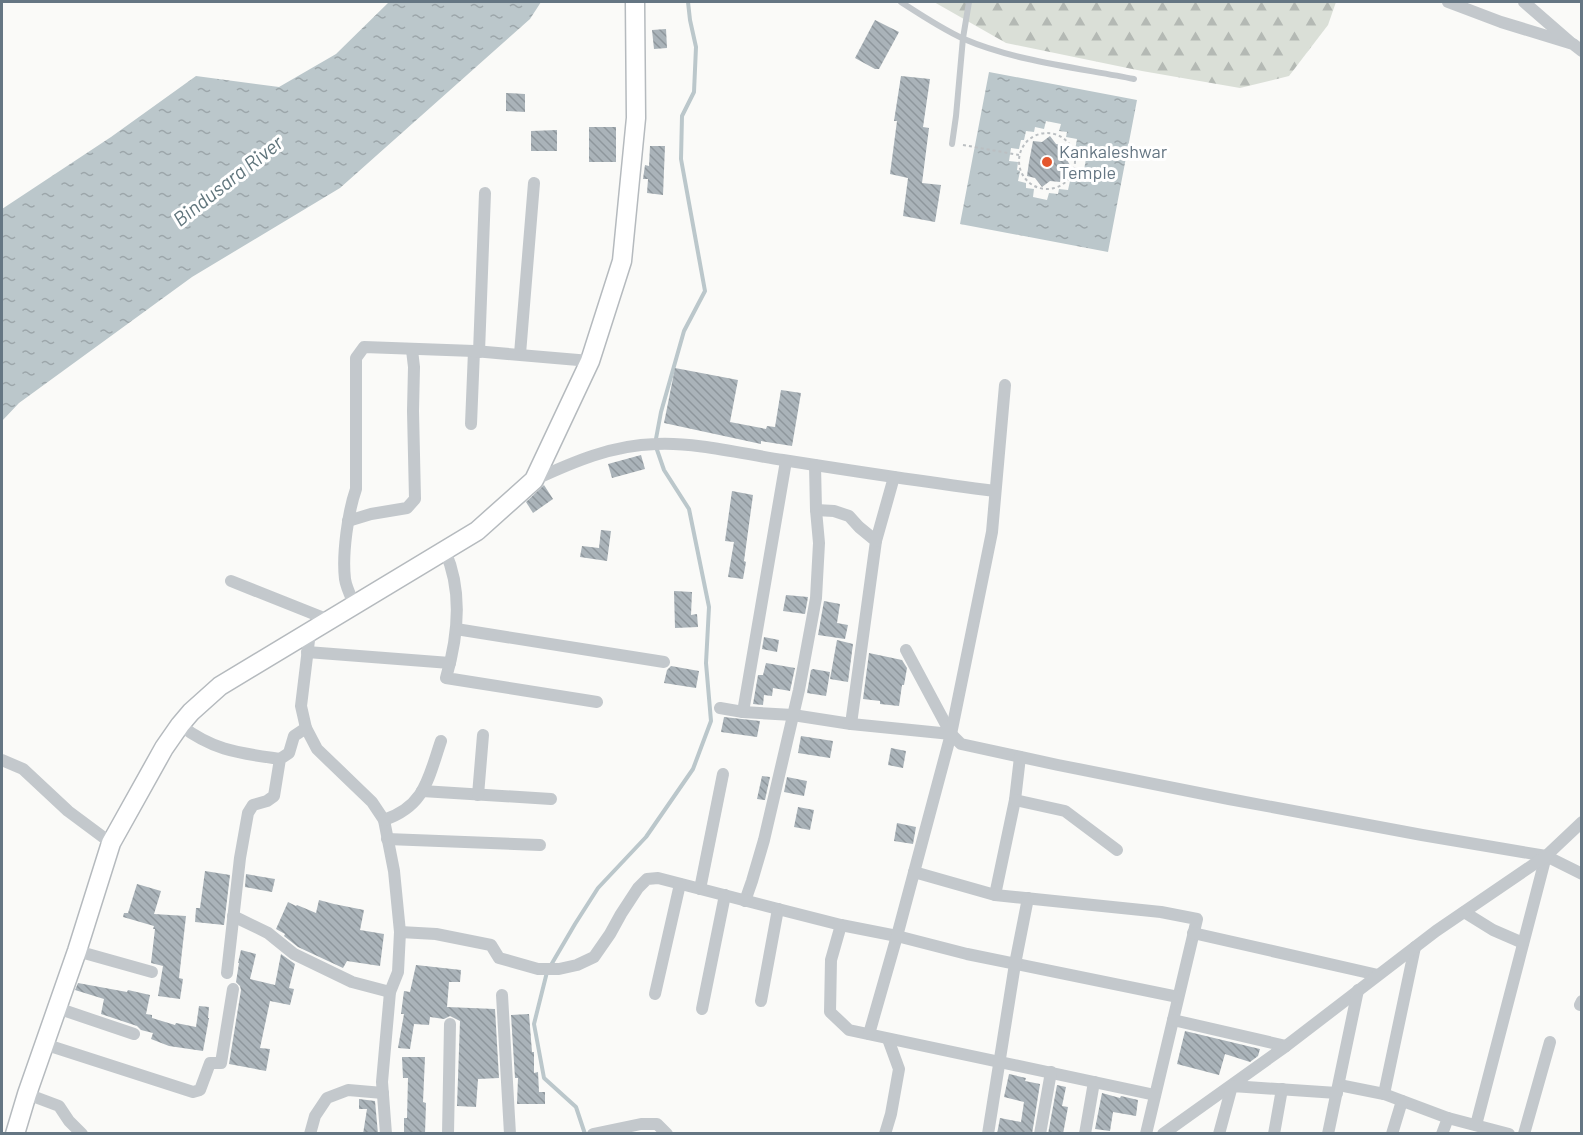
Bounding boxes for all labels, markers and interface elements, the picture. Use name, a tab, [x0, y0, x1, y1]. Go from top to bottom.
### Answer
water label: Bindusara River	[168, 129, 288, 231]
place label: Kankaleshwar Temple	[1059, 140, 1168, 183]
marker: Kankaleshwar Temple	[1040, 155, 1054, 169]

